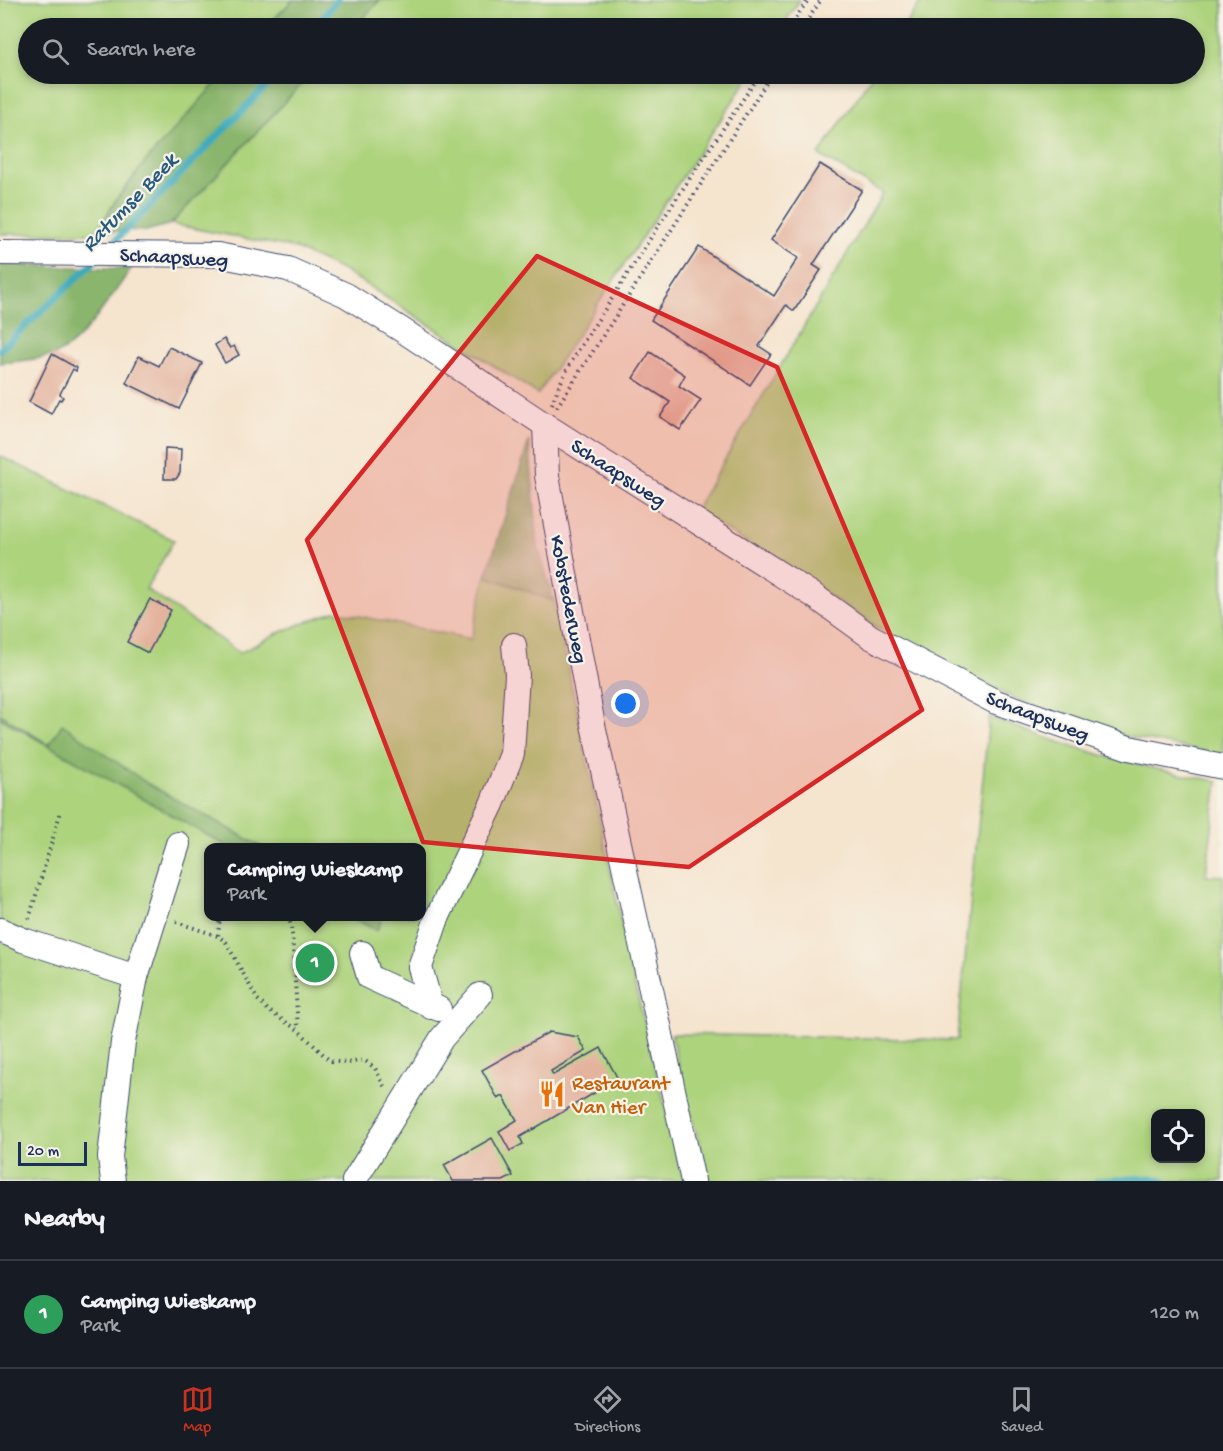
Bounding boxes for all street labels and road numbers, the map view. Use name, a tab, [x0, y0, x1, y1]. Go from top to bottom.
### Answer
street label: Schaapsweg	[119, 244, 229, 275]
street label: Schaapsweg	[565, 435, 669, 515]
street label: Kobstederweg	[542, 533, 591, 666]
street label: Schaapsweg	[982, 687, 1092, 749]

